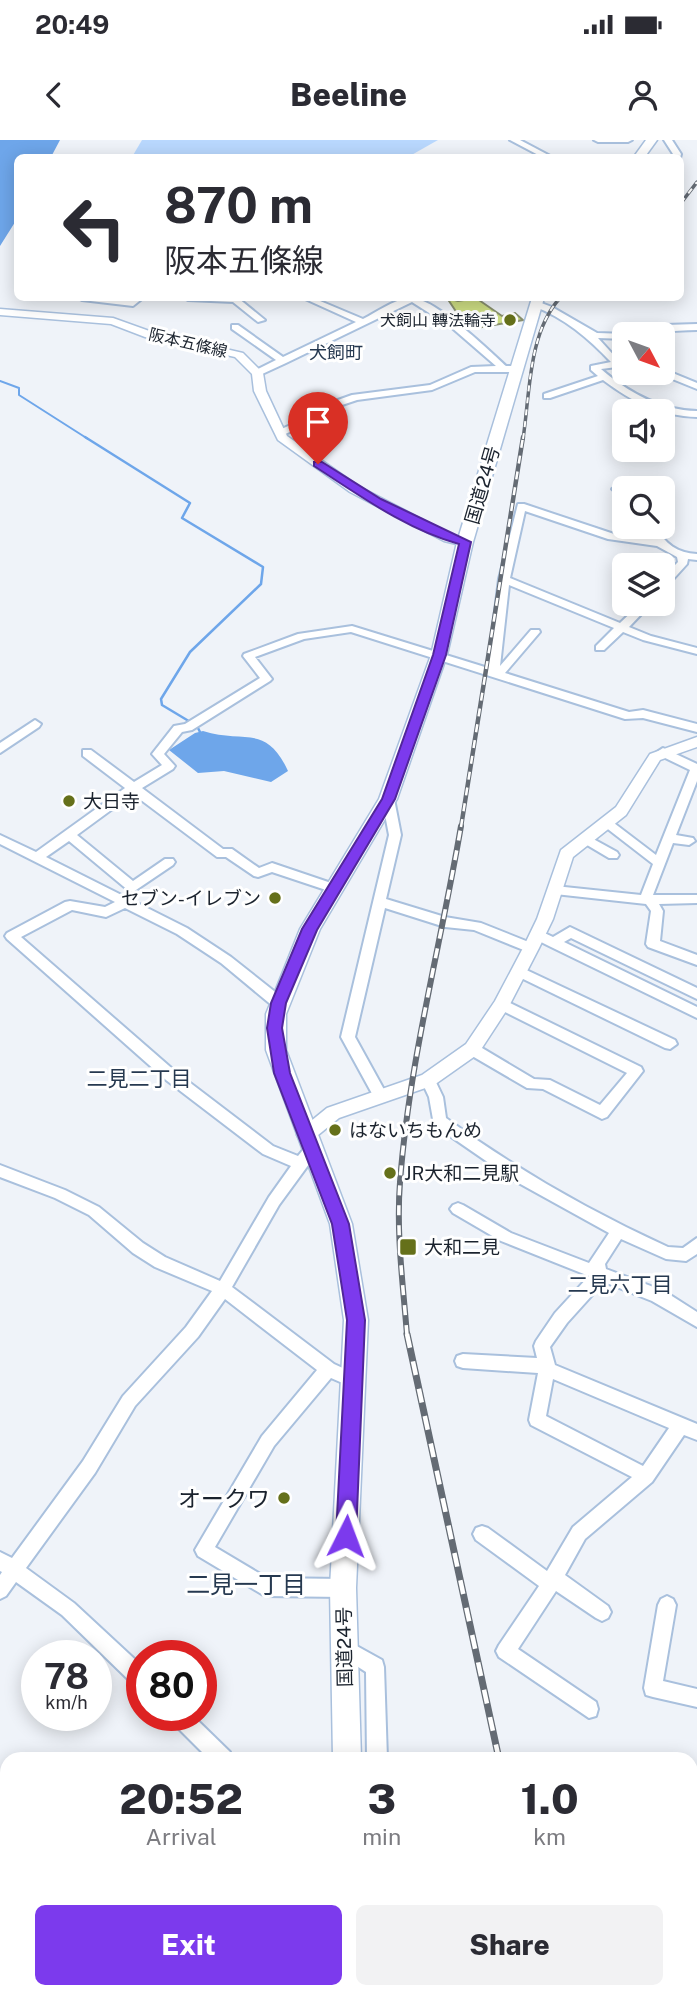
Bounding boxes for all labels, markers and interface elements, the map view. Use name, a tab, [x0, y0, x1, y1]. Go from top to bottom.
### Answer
text: 20:49	[35, 9, 109, 40]
icon: back	[35, 76, 73, 114]
text: Beeline	[290, 76, 407, 113]
icon: person	[624, 76, 662, 114]
text: 870 m	[164, 176, 313, 234]
icon: left	[49, 182, 140, 273]
text: 阪本五條線	[164, 242, 324, 279]
place label: 犬飼山 轉法輪寺	[380, 311, 496, 330]
marker: 犬飼山 轉法輪寺	[502, 312, 518, 328]
north arrow	[612, 322, 676, 385]
map controls	[612, 322, 675, 616]
street label: 阪本五條線	[147, 325, 229, 361]
district label: 犬飼町	[309, 342, 363, 363]
pin	[288, 392, 348, 464]
button: sound	[612, 399, 675, 462]
icon: arrive	[299, 403, 337, 441]
street label: 国道24号	[460, 443, 504, 527]
button: search	[612, 476, 675, 539]
button: layers	[612, 553, 675, 616]
place label: 大日寺	[83, 790, 140, 812]
marker: 大日寺	[61, 793, 77, 809]
place label: セブン-イレブン	[121, 887, 261, 909]
marker: セブン-イレブン	[267, 890, 283, 906]
district label: 二見二丁目	[87, 1066, 192, 1091]
place label: はないちもんめ	[349, 1119, 482, 1141]
marker: はないちもんめ	[327, 1122, 343, 1138]
place label: JR大和二見駅	[404, 1162, 519, 1184]
marker: JR大和二見駅	[382, 1165, 398, 1181]
place label: 大和二見	[424, 1236, 500, 1258]
marker: 大和二見	[398, 1237, 418, 1257]
district label: 二見六丁目	[568, 1272, 673, 1297]
place label: オークワ	[178, 1485, 270, 1512]
marker: オークワ	[276, 1490, 292, 1506]
position arrow	[309, 1499, 383, 1573]
district label: 二見一丁目	[186, 1570, 306, 1598]
street label: 国道24号	[332, 1607, 356, 1687]
speed limit sign: 80	[126, 1640, 217, 1731]
text: 78	[44, 1656, 89, 1697]
text: km/h	[45, 1692, 88, 1713]
text: 20:52	[119, 1774, 243, 1823]
text: 3	[367, 1774, 396, 1823]
text: 1.0	[520, 1774, 579, 1823]
text: Arrival	[146, 1823, 217, 1850]
text: min	[362, 1823, 401, 1850]
text: km	[533, 1823, 566, 1850]
button: Exit	[35, 1905, 342, 1985]
button: Share	[356, 1905, 663, 1985]

